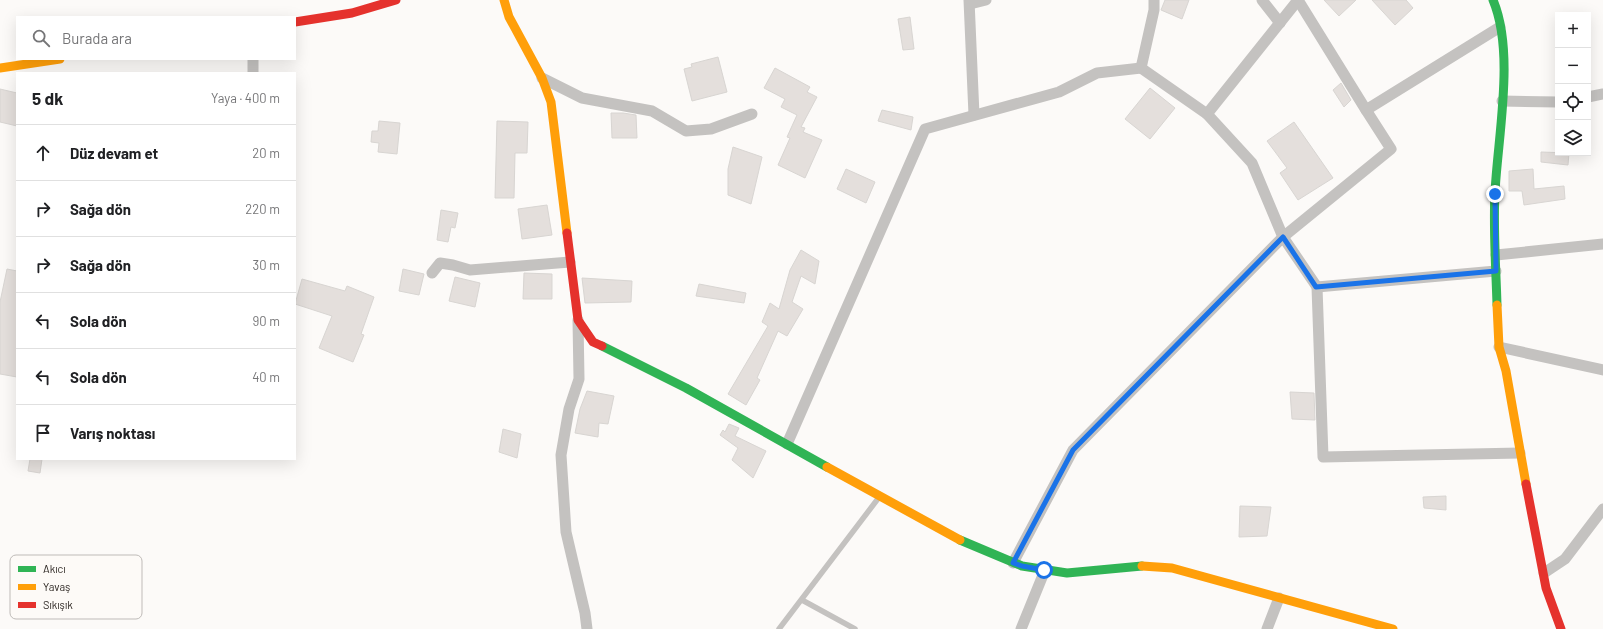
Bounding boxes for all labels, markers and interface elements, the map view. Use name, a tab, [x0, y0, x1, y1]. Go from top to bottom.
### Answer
map controls	[1555, 12, 1591, 156]
button: +	[1555, 12, 1591, 48]
search box	[16, 16, 296, 60]
icon: search	[30, 27, 52, 49]
text: Burada ara	[62, 29, 132, 47]
button: −	[1555, 48, 1591, 84]
button: locate	[1555, 84, 1591, 120]
text: 5 dk	[32, 88, 63, 108]
text: Yaya · 400 m	[211, 90, 280, 106]
button: layers	[1555, 120, 1591, 156]
icon: ahead	[32, 142, 54, 164]
text: Düz devam et	[70, 144, 158, 162]
text: 20 m	[252, 145, 280, 161]
route end	[1486, 185, 1504, 203]
icon: right	[32, 198, 54, 220]
text: Sağa dön	[70, 200, 131, 218]
text: 220 m	[245, 201, 280, 217]
icon: right	[32, 254, 54, 276]
text: Sağa dön	[70, 256, 131, 274]
text: 30 m	[253, 257, 280, 273]
icon: left	[32, 310, 54, 332]
text: Sola dön	[70, 312, 127, 330]
text: 90 m	[253, 313, 280, 329]
icon: left	[32, 366, 54, 388]
text: Sola dön	[70, 368, 127, 386]
text: 40 m	[252, 369, 280, 385]
icon: arrive	[32, 422, 54, 444]
text: Varış noktası	[70, 424, 155, 442]
legend	[10, 555, 142, 619]
route start	[1035, 561, 1053, 579]
text: Akıcı	[43, 562, 66, 575]
text: Yavaş	[43, 580, 70, 593]
text: Sıkışık	[43, 598, 73, 611]

